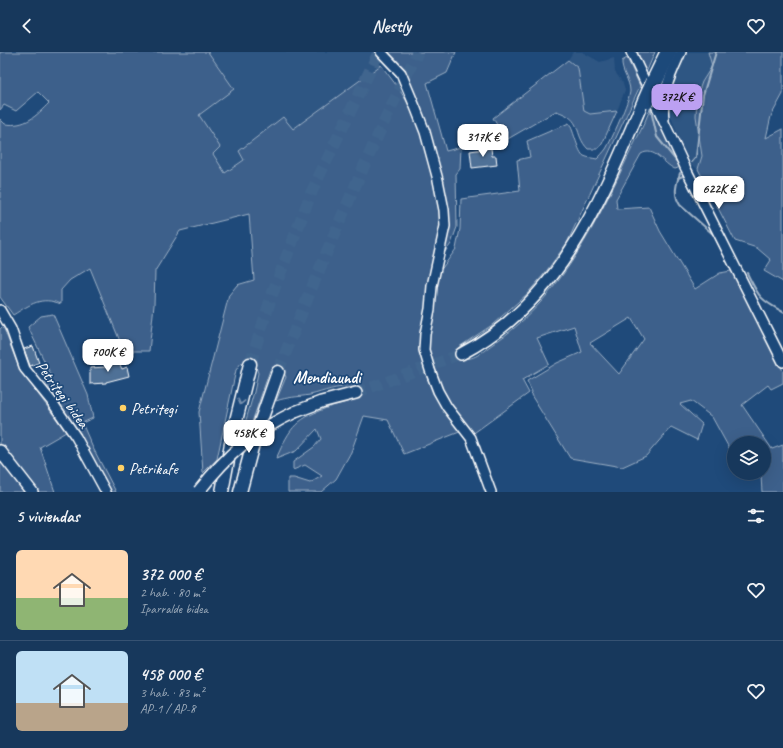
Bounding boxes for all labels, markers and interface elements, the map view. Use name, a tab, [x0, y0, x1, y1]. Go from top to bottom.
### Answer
icon: back	[16, 15, 38, 37]
text: Nestly	[372, 15, 411, 37]
icon: heart	[745, 15, 767, 37]
pin: 372K €	[644, 84, 710, 118]
text: 372K €	[660, 89, 694, 105]
pin: 317K €	[450, 124, 516, 158]
text: 317K €	[466, 129, 500, 145]
pin: 622K €	[686, 176, 752, 210]
text: 622K €	[702, 181, 736, 197]
pin: 700K €	[75, 339, 141, 373]
text: 700K €	[91, 344, 125, 360]
street label: Petritegi bidea	[31, 357, 94, 433]
district label: Mendiaundi	[293, 367, 363, 388]
one-way arrow	[237, 398, 246, 405]
place label: Petritegi	[131, 399, 179, 419]
marker: Petritegi	[118, 403, 128, 413]
pin: 458K €	[216, 420, 282, 454]
text: 458K €	[233, 425, 265, 441]
map controls	[727, 436, 771, 480]
button: layers	[727, 436, 771, 480]
place label: Petrikafe	[129, 459, 179, 479]
marker: Petrikafe	[116, 463, 126, 473]
icon: filters	[745, 505, 767, 527]
text: 5 viviendas	[16, 506, 79, 527]
text: 372 000 €	[140, 564, 202, 585]
icon: home	[48, 566, 96, 614]
icon: heart	[745, 579, 767, 601]
text: 2 hab. · 80 m²	[140, 585, 204, 601]
text: Iparralde bidea	[140, 601, 208, 617]
text: 458 000 €	[140, 664, 202, 685]
icon: home	[48, 667, 96, 715]
icon: heart	[745, 680, 767, 702]
text: 3 hab. · 83 m²	[140, 685, 204, 701]
text: AP-1 / AP-8	[140, 701, 196, 717]

